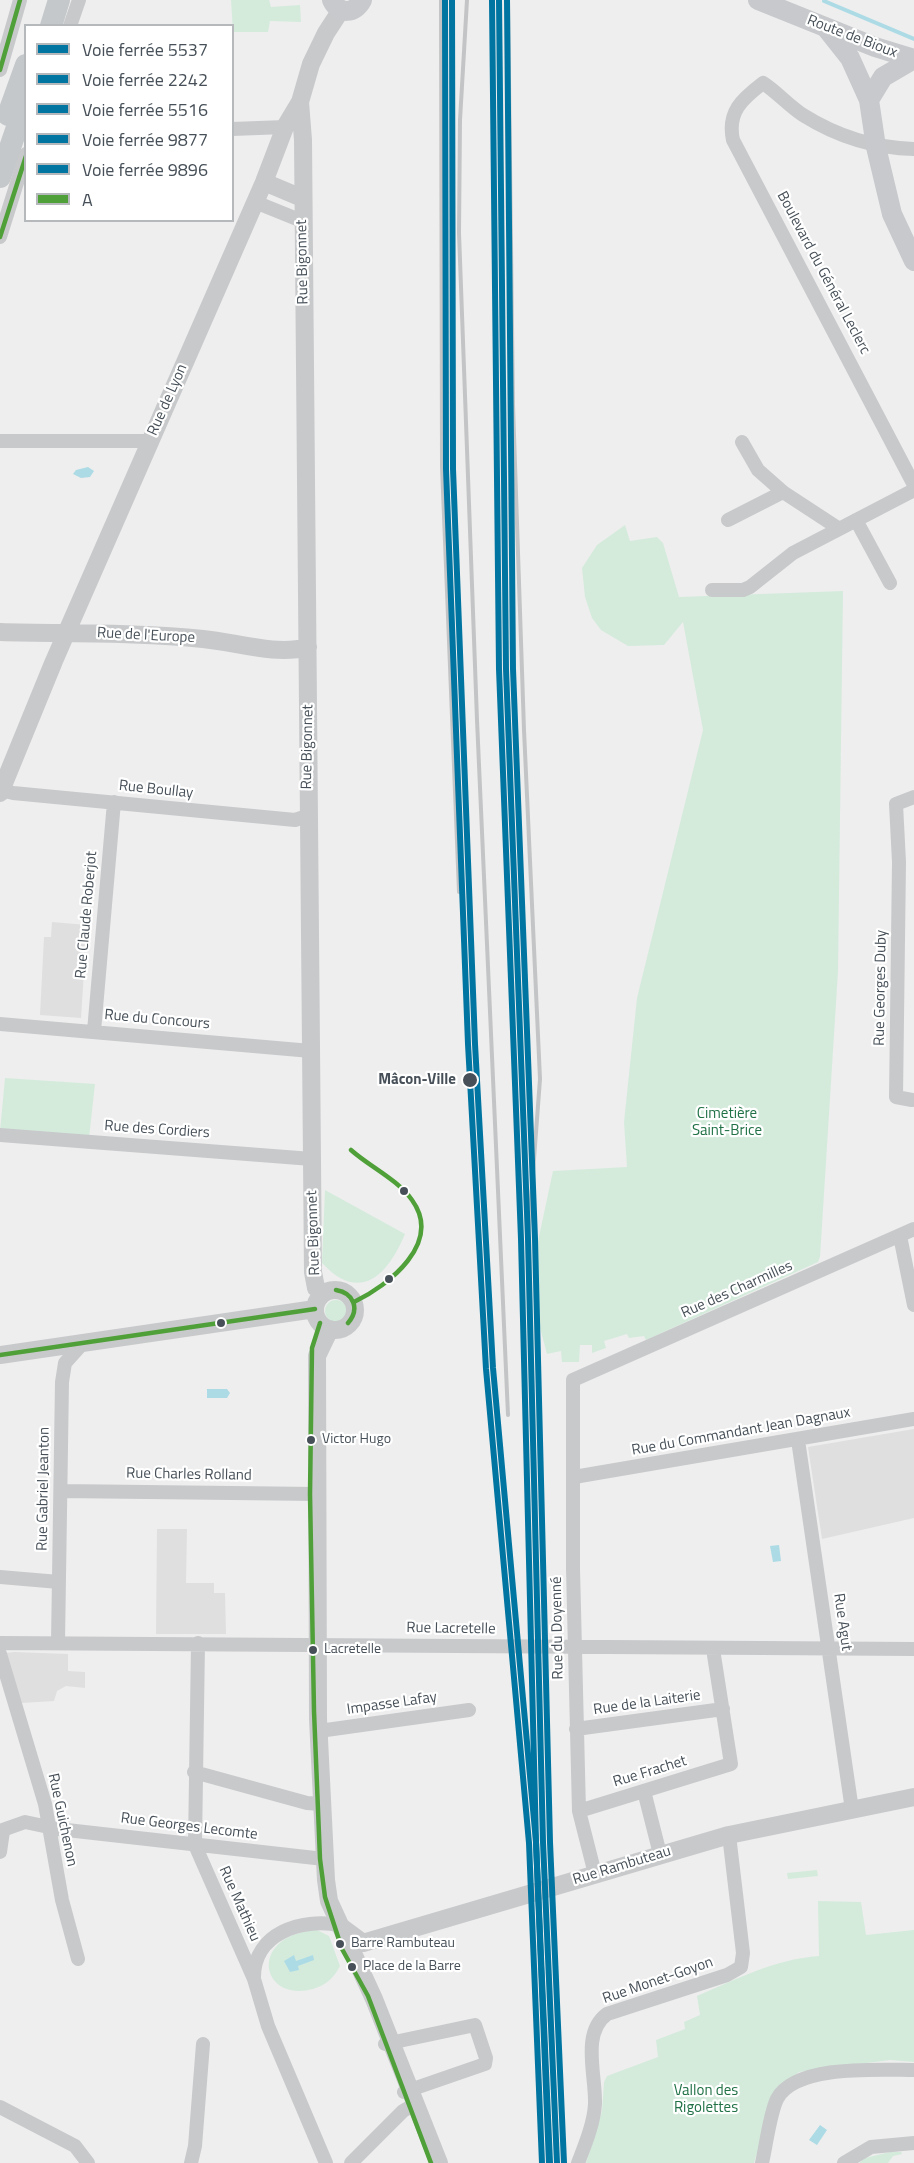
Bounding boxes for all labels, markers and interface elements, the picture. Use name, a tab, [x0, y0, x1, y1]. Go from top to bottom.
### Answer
street label: Route de Bioux	[804, 12, 900, 62]
legend	[24, 24, 234, 222]
text: Voie ferrée 5537	[82, 36, 208, 63]
text: Voie ferrée 2242	[82, 66, 208, 93]
text: Voie ferrée 5516	[82, 96, 208, 123]
text: Voie ferrée 9877	[82, 126, 208, 153]
text: Voie ferrée 9896	[82, 156, 208, 183]
text: A	[82, 186, 93, 213]
street label: Boulevard du Général Leclerc	[772, 188, 874, 358]
street label: Rue Bigonnet	[293, 219, 313, 305]
street label: Rue de Lyon	[144, 361, 192, 439]
street label: Rue de l'Europe	[97, 624, 195, 648]
street label: Rue Bigonnet	[298, 704, 318, 790]
street label: Rue Boullay	[118, 777, 194, 803]
street label: Rue Claude Roberjot	[72, 850, 102, 980]
street label: Rue Georges Duby	[871, 930, 891, 1046]
street label: Rue du Concours	[104, 1006, 210, 1034]
place label: Mâcon-Ville	[378, 1071, 456, 1089]
marker: Mâcon-Ville	[461, 1071, 479, 1089]
park label: Cimetière Saint-Brice	[692, 1105, 762, 1140]
street label: Rue des Cordiers	[104, 1117, 210, 1143]
unlabelled marker	[398, 1185, 410, 1197]
street label: Rue Bigonnet	[304, 1190, 324, 1276]
street label: Rue des Charmilles	[679, 1257, 795, 1323]
unlabelled marker	[383, 1273, 395, 1285]
unlabelled marker	[215, 1317, 227, 1329]
street label: Rue du Commandant Jean Dagnaux	[630, 1404, 852, 1460]
street label: Rue Gabriel Jeanton	[34, 1427, 54, 1551]
place label: Victor Hugo	[322, 1432, 391, 1448]
marker: Victor Hugo	[305, 1434, 317, 1446]
street label: Rue Charles Rolland	[126, 1465, 252, 1485]
street label: Rue du Doyenné	[548, 1576, 568, 1680]
street label: Rue Agut	[829, 1592, 855, 1652]
street label: Rue Lacretelle	[406, 1619, 496, 1639]
place label: Lacretelle	[324, 1642, 381, 1658]
marker: Lacretelle	[307, 1644, 319, 1656]
street label: Rue de la Laiterie	[592, 1687, 702, 1719]
street label: Impasse Lafay	[346, 1689, 438, 1719]
street label: Rue Frachet	[611, 1752, 689, 1792]
street label: Rue Guichenon	[43, 1772, 81, 1868]
street label: Rue Georges Lecomte	[120, 1810, 258, 1844]
street label: Rue Rambuteau	[571, 1843, 673, 1889]
street label: Rue Mathieu	[214, 1864, 264, 1944]
place label: Barre Rambuteau	[351, 1936, 455, 1952]
marker: Barre Rambuteau	[334, 1938, 346, 1950]
street label: Rue Monet-Goyon	[600, 1954, 716, 2008]
place label: Place de la Barre	[363, 1959, 461, 1975]
marker: Place de la Barre	[346, 1961, 358, 1973]
park label: Vallon des Rigolettes	[674, 2082, 738, 2117]

